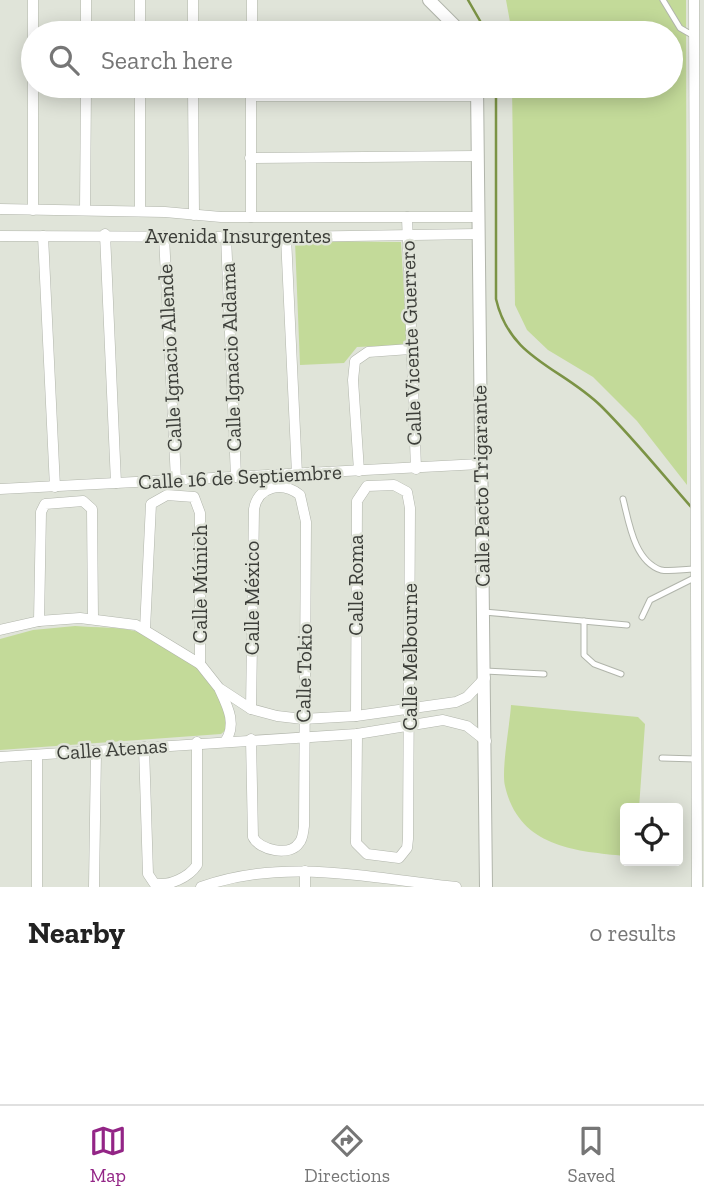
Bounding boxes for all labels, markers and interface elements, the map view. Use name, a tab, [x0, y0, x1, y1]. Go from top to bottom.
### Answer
search box	[21, 21, 683, 98]
icon: search	[45, 41, 83, 79]
text: Search here	[101, 44, 233, 76]
street label: Avenida Insurgentes	[145, 223, 331, 248]
street label: Calle Vicente Guerrero	[394, 240, 427, 446]
street label: Calle Ignacio Aldama	[215, 262, 246, 452]
street label: Calle Ignacio Allende	[152, 263, 187, 453]
street label: Calle Pacto Trigarante	[466, 385, 495, 587]
street label: Calle 16 de Septiembre	[138, 459, 343, 494]
street label: Calle Múnich	[187, 524, 212, 643]
street label: Calle Roma	[343, 534, 368, 636]
street label: Calle México	[239, 541, 264, 655]
street label: Calle Melbourne	[397, 583, 422, 731]
street label: Calle Tokio	[290, 623, 317, 723]
street label: Calle Atenas	[56, 732, 168, 765]
map controls	[620, 803, 683, 866]
button: locate	[620, 803, 683, 866]
text: Nearby	[28, 915, 125, 951]
text: 0 results	[589, 919, 676, 947]
tab: Map	[89, 1122, 127, 1187]
tab: Directions	[304, 1122, 390, 1187]
tab: Saved	[568, 1122, 615, 1187]

